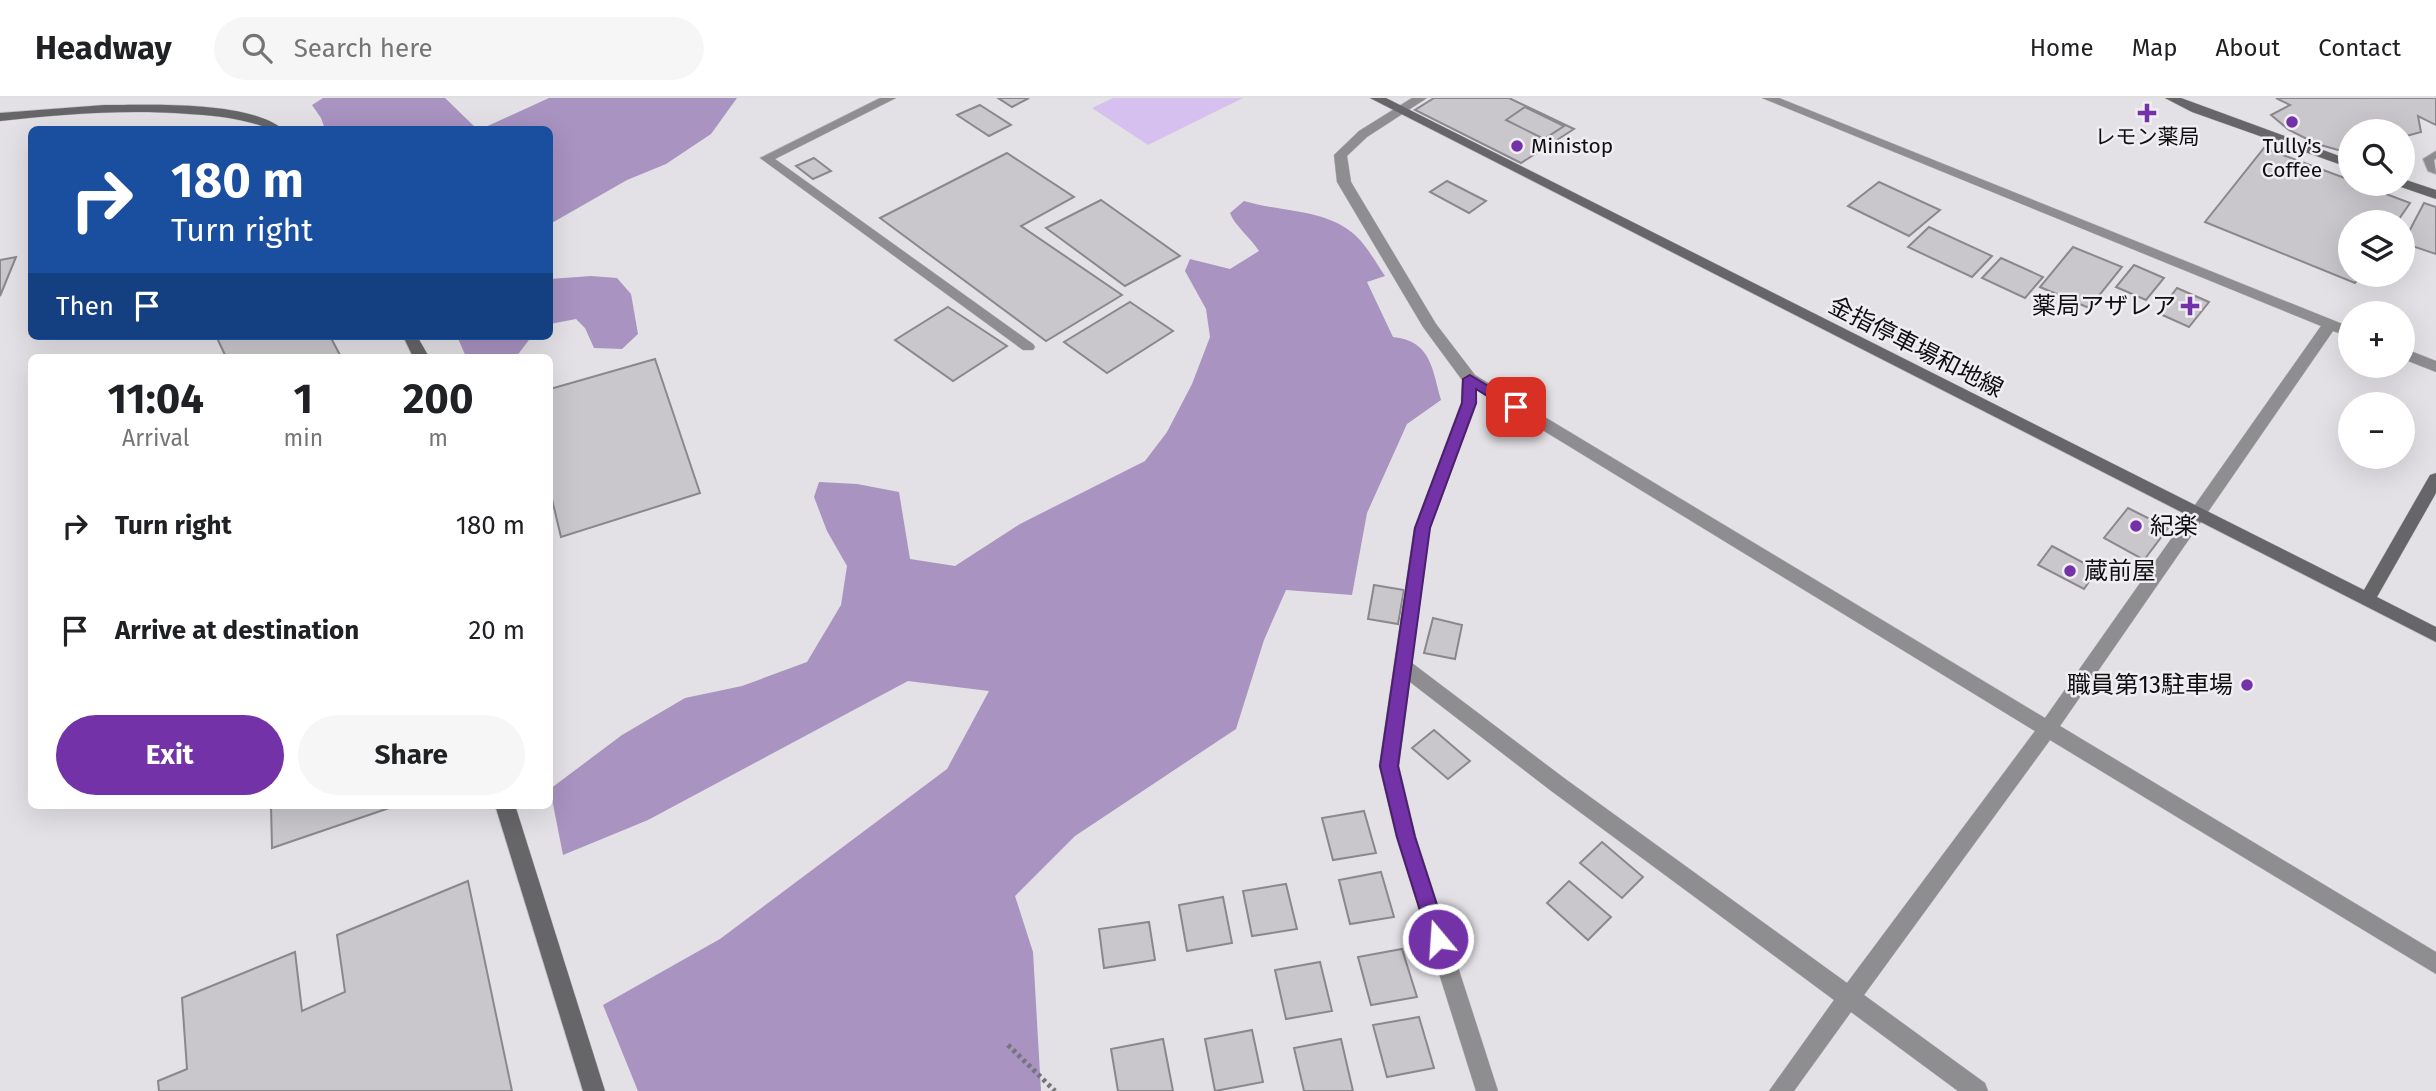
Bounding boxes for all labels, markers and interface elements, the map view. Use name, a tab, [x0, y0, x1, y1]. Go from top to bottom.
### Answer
search box	[214, 17, 704, 80]
text: Headway	[35, 28, 172, 68]
icon: search	[238, 29, 276, 67]
text: Search here	[294, 33, 433, 64]
text: Home	[2030, 34, 2094, 62]
text: Map	[2132, 34, 2178, 62]
text: About	[2216, 34, 2280, 62]
text: Contact	[2318, 34, 2401, 62]
marker: レモン薬局	[2139, 105, 2155, 121]
marker: Tully's Coffee	[2284, 114, 2300, 130]
map controls	[2338, 119, 2415, 469]
button: search	[2338, 119, 2415, 196]
place label: レモン薬局	[2095, 124, 2200, 150]
place label: Ministop	[1531, 133, 1613, 159]
place label: Tully's Coffee	[2262, 133, 2322, 183]
marker: Ministop	[1509, 138, 1525, 154]
text: 180 m	[171, 151, 304, 210]
icon: right	[56, 154, 147, 245]
button: layers	[2338, 210, 2415, 287]
text: Turn right	[171, 211, 313, 249]
icon: arrive	[128, 287, 166, 325]
text: Then	[56, 291, 114, 322]
street label: 金指停車場和地線	[1824, 291, 2008, 403]
place label: 薬局アザレア	[2032, 292, 2176, 320]
marker: 薬局アザレア	[2182, 298, 2198, 314]
button: +	[2338, 301, 2415, 378]
text: 11:04	[107, 374, 204, 424]
text: 1	[294, 374, 313, 424]
text: 200	[403, 374, 474, 424]
pin	[1486, 377, 1546, 437]
icon: arrive	[1497, 388, 1535, 426]
button: −	[2338, 392, 2415, 469]
text: Arrival	[122, 424, 189, 452]
text: min	[284, 424, 323, 452]
text: m	[428, 424, 448, 452]
icon: right	[56, 507, 94, 545]
text: Turn right	[115, 510, 232, 541]
text: 180 m	[456, 510, 525, 541]
place label: 紀楽	[2150, 512, 2198, 540]
marker: 紀楽	[2128, 518, 2144, 534]
place label: 蔵前屋	[2084, 557, 2156, 585]
marker: 蔵前屋	[2062, 563, 2078, 579]
icon: arrive	[56, 612, 94, 650]
text: Arrive at destination	[115, 615, 359, 646]
text: 20 m	[468, 615, 525, 646]
place label: 職員第13駐車場	[2067, 671, 2233, 699]
marker: 職員第13駐車場	[2239, 677, 2255, 693]
button: Exit	[56, 715, 284, 795]
button: Share	[298, 715, 525, 795]
position arrow	[1401, 902, 1475, 976]

